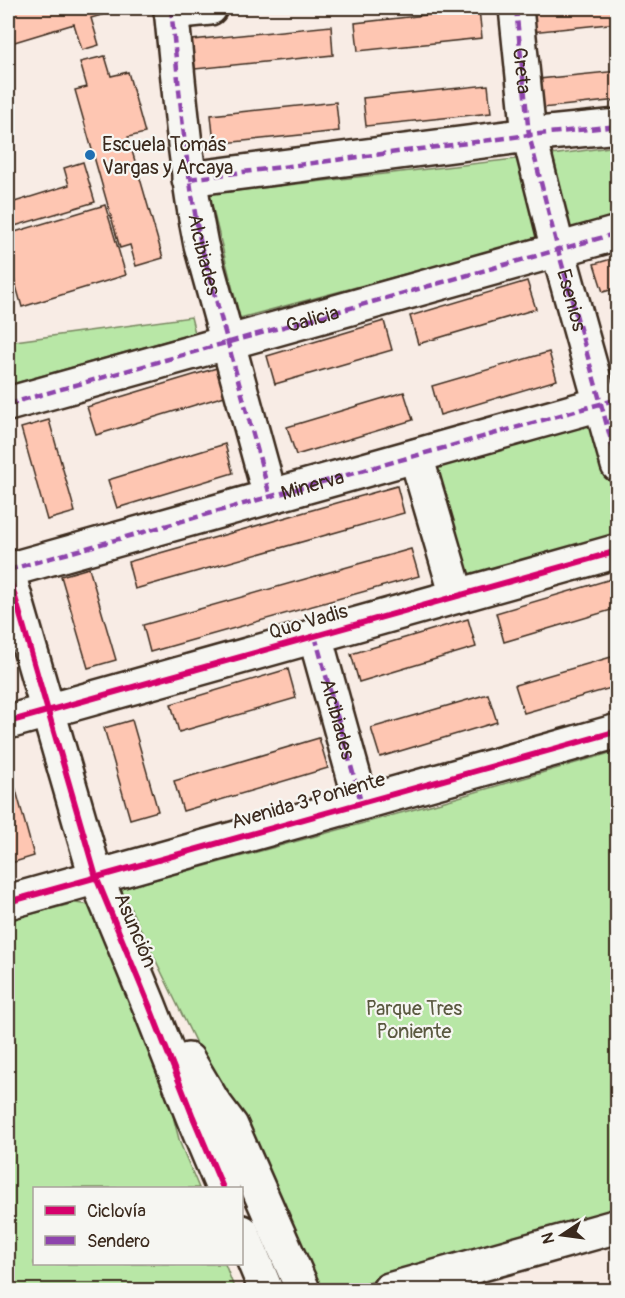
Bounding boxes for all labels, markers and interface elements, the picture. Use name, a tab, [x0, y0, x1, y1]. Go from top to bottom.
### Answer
street label: Creta	[507, 46, 537, 95]
place label: Escuela Tomás Vargas y Arcaya	[102, 132, 233, 180]
marker: Escuela Tomás Vargas y Arcaya	[83, 148, 97, 162]
street label: Alcibiades	[182, 212, 226, 298]
street label: Esenios	[551, 266, 592, 334]
street label: Galicia	[283, 300, 342, 339]
street label: Minerva	[278, 464, 347, 506]
street label: Quo Vadis	[266, 598, 351, 645]
street label: Alcibiades	[314, 676, 361, 762]
street label: Avenida 3 Poniente	[228, 767, 388, 834]
street label: Asunción	[109, 889, 162, 971]
park label: Parque Tres Poniente	[366, 996, 462, 1044]
legend	[33, 1187, 243, 1265]
text: Ciclovía	[87, 1200, 146, 1223]
north arrow	[532, 1205, 592, 1265]
text: Sendero	[87, 1230, 150, 1253]
text: N	[537, 1230, 559, 1246]

